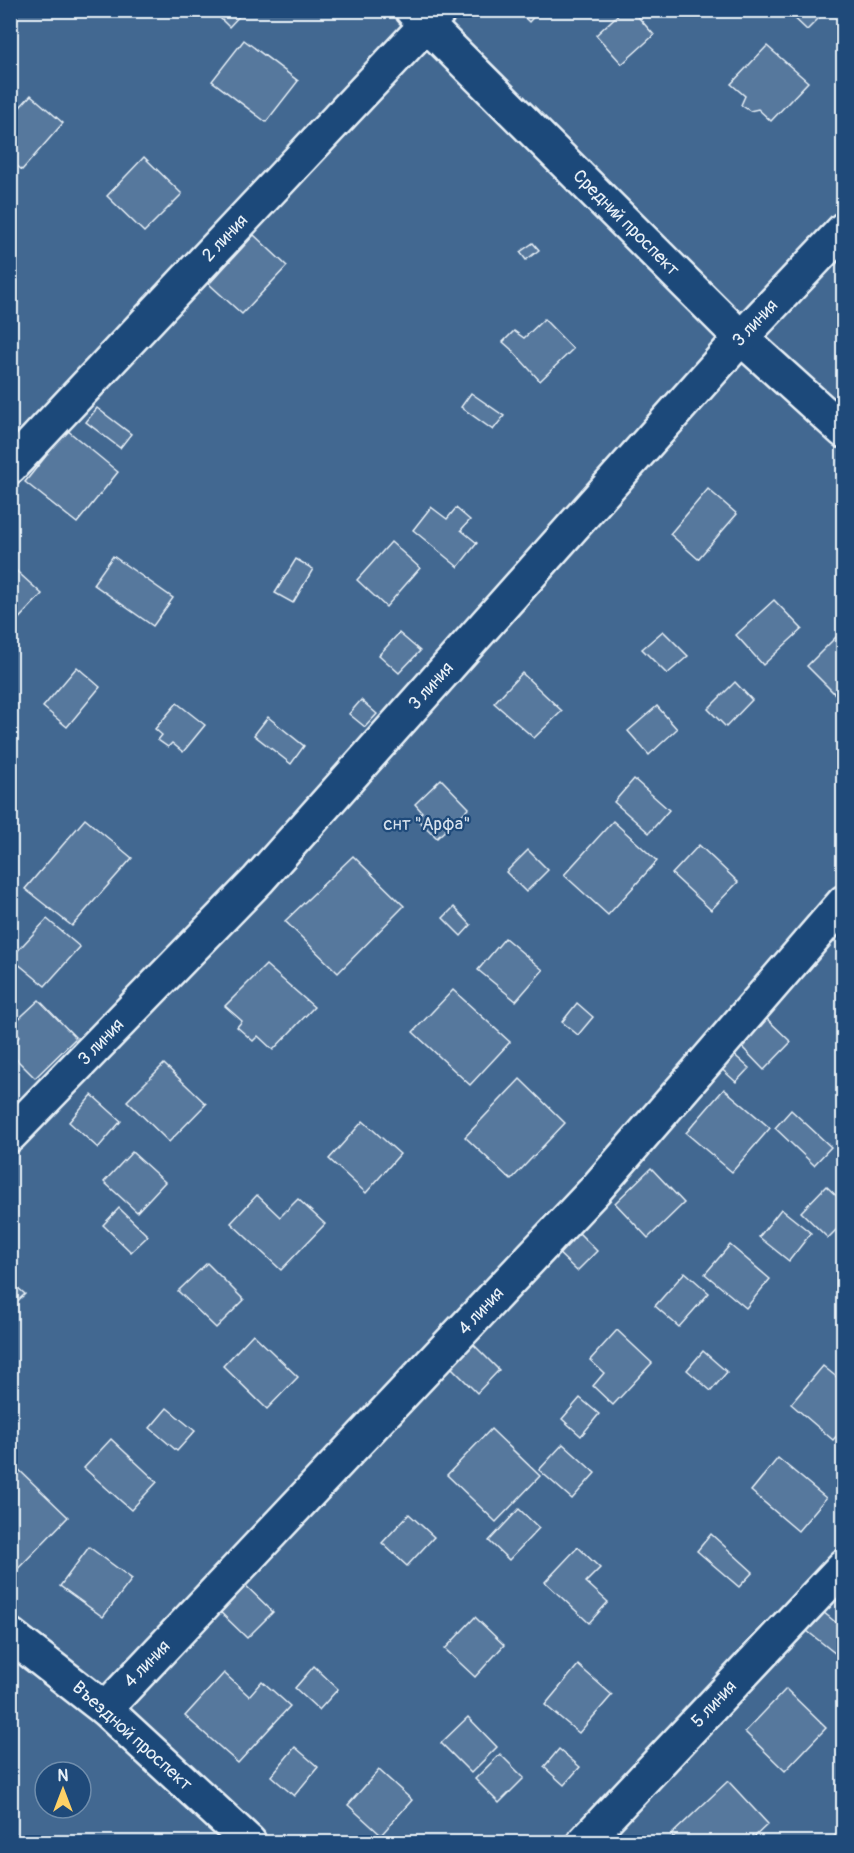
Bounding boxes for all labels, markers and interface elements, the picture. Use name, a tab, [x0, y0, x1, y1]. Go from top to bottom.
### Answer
street label: Средний проспект	[568, 165, 684, 281]
street label: 2 линия	[197, 209, 253, 267]
street label: 3 линия	[727, 294, 783, 352]
street label: 3 линия	[403, 657, 459, 715]
park label: снт "Арфа"	[384, 813, 470, 836]
street label: 3 линия	[73, 1014, 129, 1070]
street label: 4 линия	[453, 1282, 509, 1340]
street label: 4 линия	[119, 1635, 175, 1693]
street label: 5 линия	[686, 1675, 742, 1733]
street label: Въездной проспект	[67, 1676, 197, 1796]
north arrow	[33, 1760, 93, 1820]
text: N	[58, 1766, 69, 1786]

